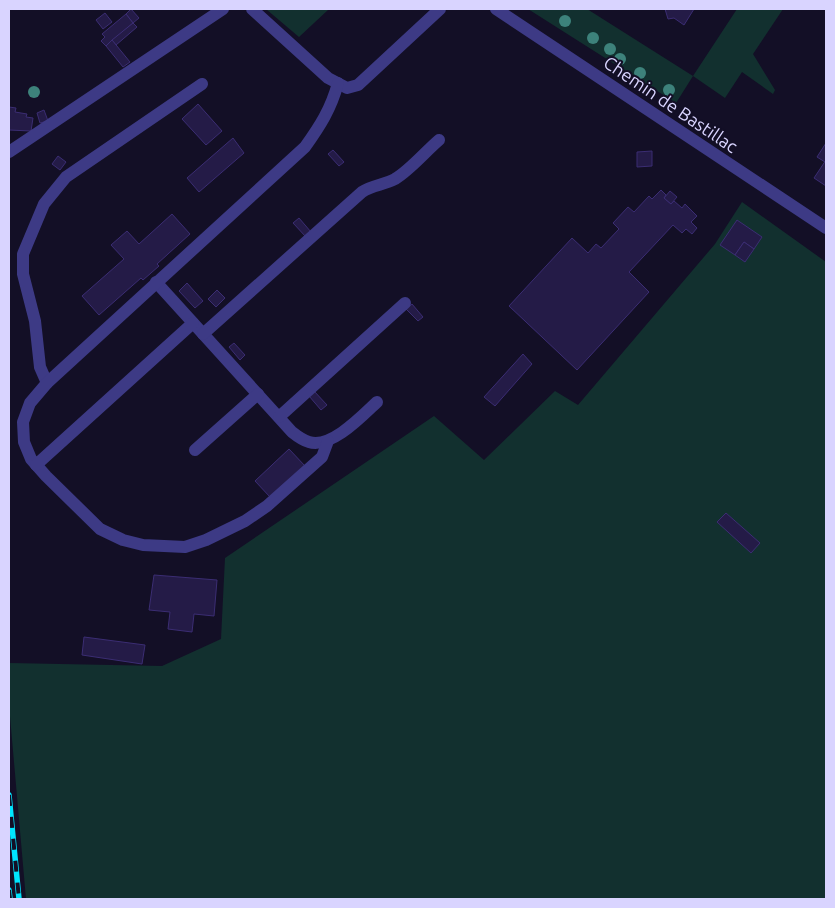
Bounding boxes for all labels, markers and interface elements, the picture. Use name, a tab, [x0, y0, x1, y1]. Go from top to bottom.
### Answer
street label: Chemin de Bastillac	[600, 52, 742, 156]

